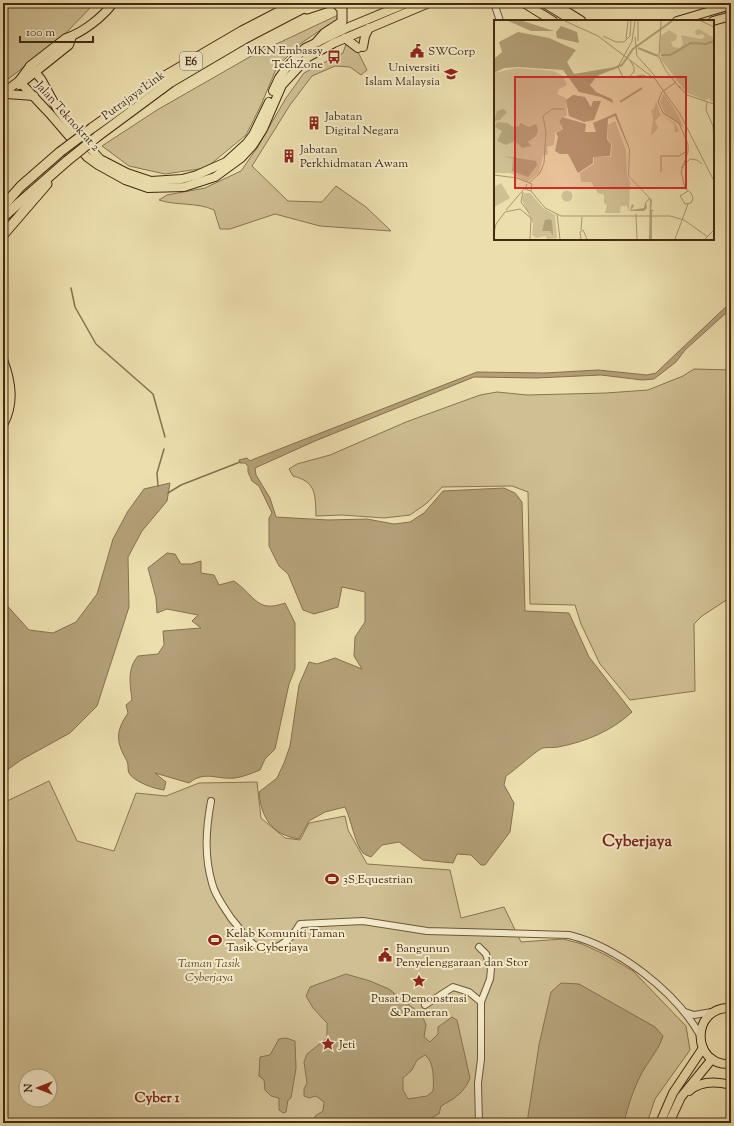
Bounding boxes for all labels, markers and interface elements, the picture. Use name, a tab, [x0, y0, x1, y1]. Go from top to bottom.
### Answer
scale bar	[20, 18, 93, 44]
inset map	[494, 20, 714, 240]
text: 100 m	[26, 24, 55, 42]
place label: MKN Embassy TechZone	[247, 42, 323, 74]
public building icon: SWCorp	[409, 43, 425, 59]
place label: SWCorp	[428, 43, 475, 61]
bus stop icon: MKN Embassy TechZone	[326, 49, 342, 65]
road number: E6	[180, 52, 202, 70]
place label: Universiti Islam Malaysia	[365, 59, 441, 91]
street label: Putrajaya Link	[98, 66, 169, 125]
school or university icon: Universiti Islam Malaysia	[443, 66, 459, 82]
street label: Jalan Teknokrat 2	[30, 77, 104, 156]
place label: Jabatan Digital Negara	[324, 108, 399, 140]
building icon: Jabatan Digital Negara	[306, 115, 322, 131]
place label: Jabatan Perkhidmatan Awam	[299, 141, 408, 173]
building icon: Jabatan Perkhidmatan Awam	[281, 148, 297, 164]
district label: Cyberjaya	[602, 831, 672, 854]
sports icon: 3S_Equestrian	[324, 871, 340, 887]
place label: 3S_Equestrian	[343, 871, 413, 889]
place label: Kelab Komuniti Taman Tasik Cyberjaya	[226, 925, 345, 957]
sports icon: Kelab Komuniti Taman Tasik Cyberjaya	[207, 932, 223, 948]
place label: Bangunun Penyelenggaraan dan Stor	[396, 940, 529, 972]
public building icon: Bangunun Penyelenggaraan dan Stor	[377, 947, 393, 963]
park label: Taman Tasik Cyberjaya	[178, 955, 241, 987]
place icon: Pusat Demonstrasi & Pameran	[411, 973, 427, 989]
place label: Pusat Demonstrasi & Pameran	[371, 990, 468, 1022]
place icon: Jeti	[320, 1036, 336, 1052]
place label: Jeti	[338, 1036, 356, 1054]
north arrow	[18, 1068, 58, 1108]
text: N	[21, 1083, 37, 1093]
district label: Cyber 1	[134, 1089, 180, 1109]

